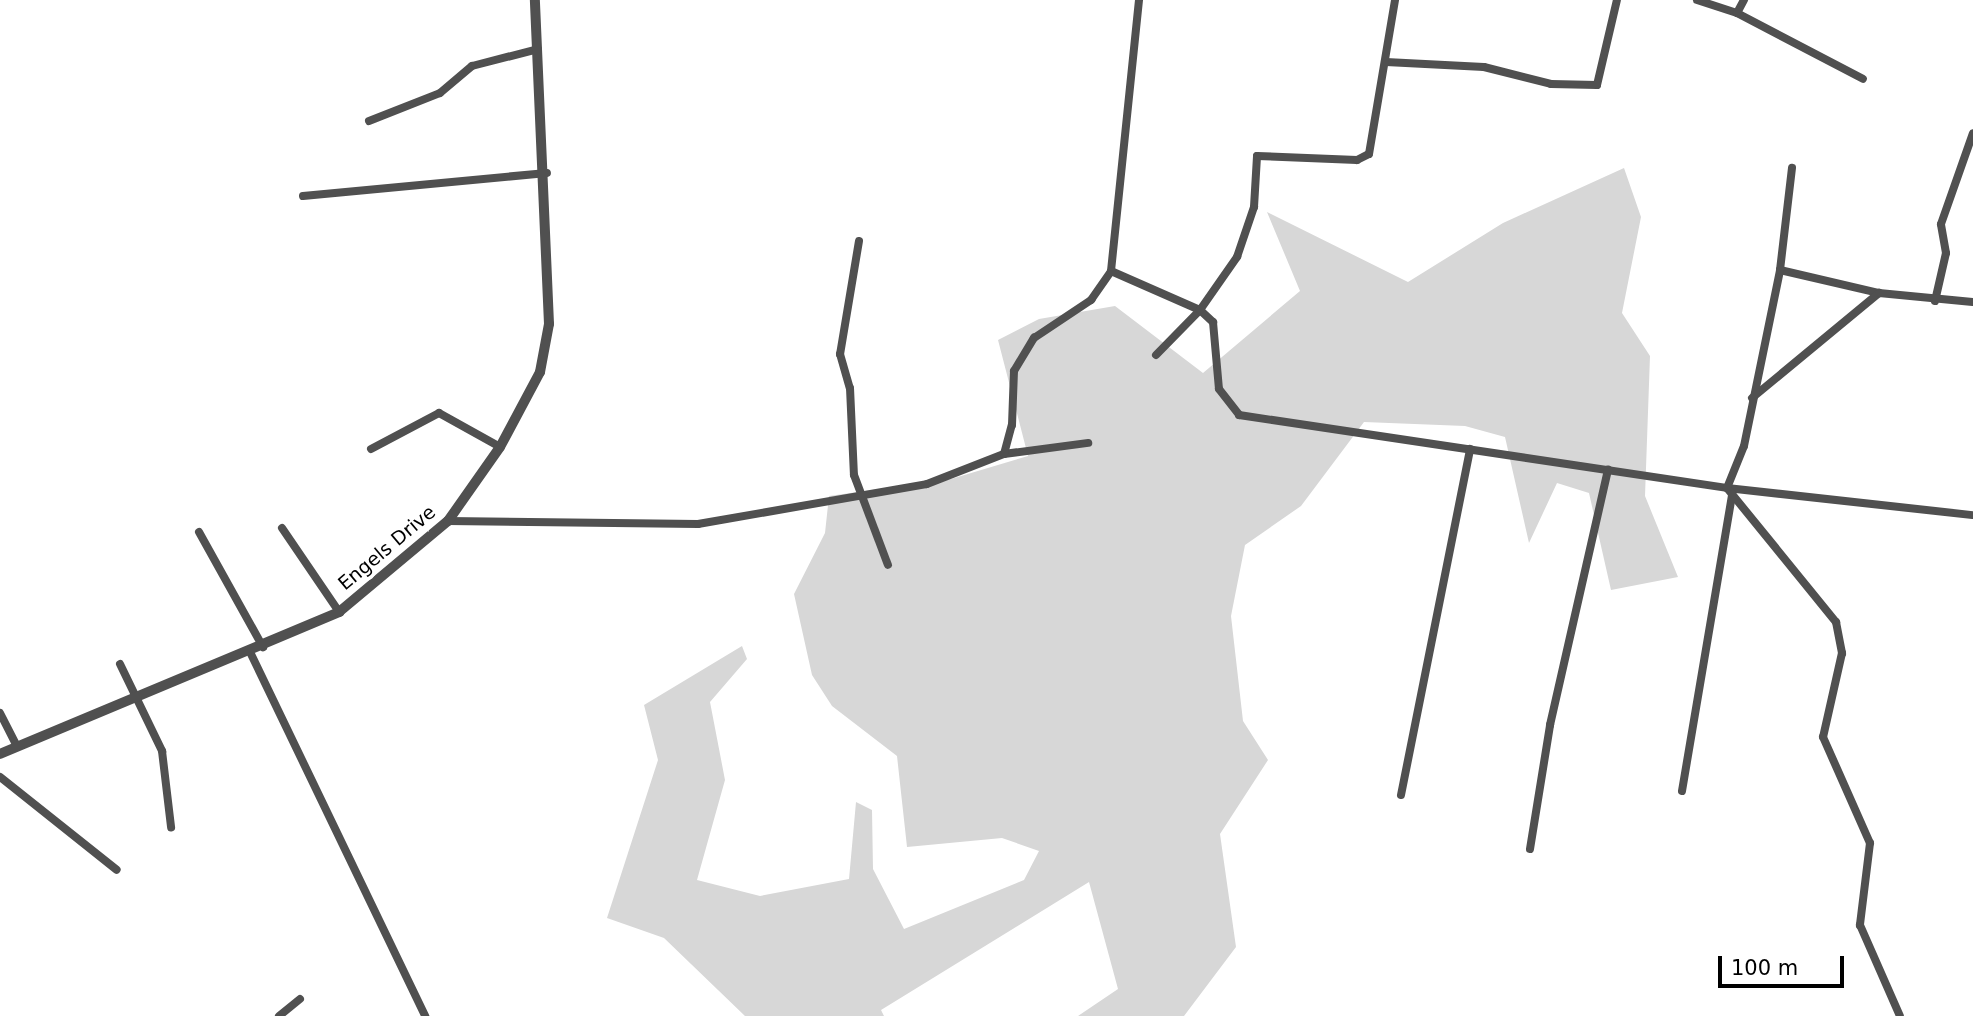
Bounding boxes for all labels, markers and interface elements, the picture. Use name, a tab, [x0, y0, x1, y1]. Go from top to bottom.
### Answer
street label: Engels Drive	[334, 501, 440, 595]
scale bar	[1721, 942, 1847, 986]
text: 100 m	[1731, 956, 1798, 980]

